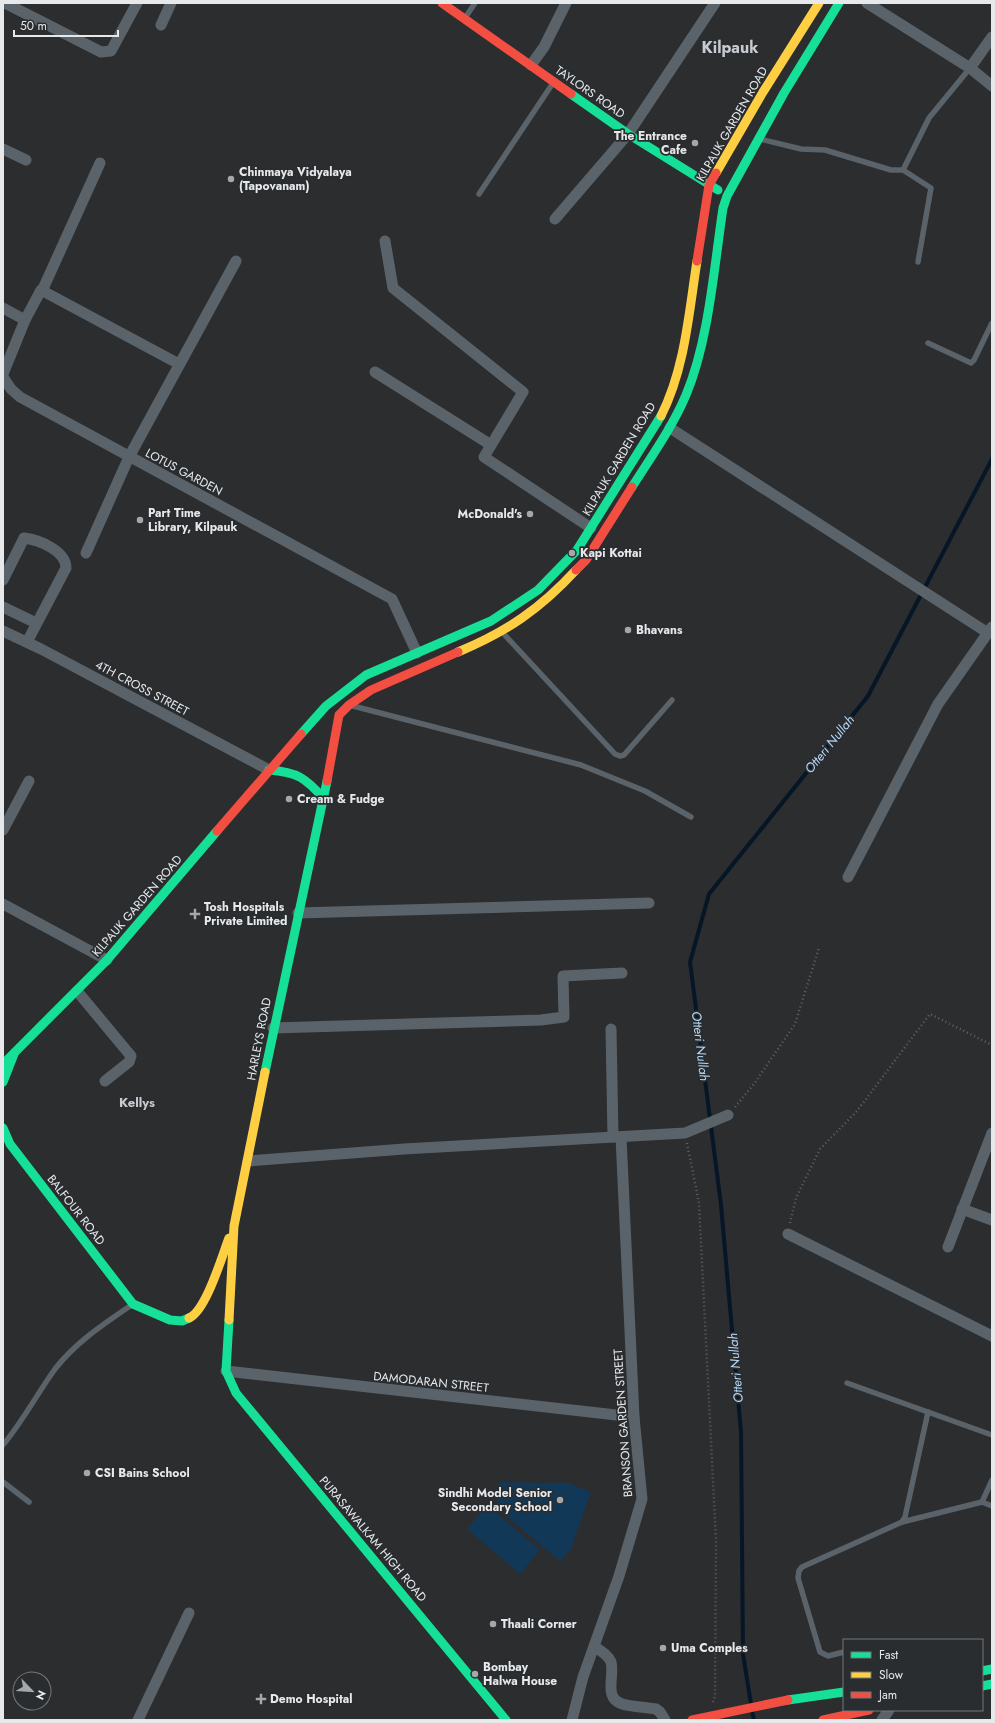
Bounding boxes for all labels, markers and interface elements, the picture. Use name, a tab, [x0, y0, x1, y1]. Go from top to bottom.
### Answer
scale bar	[14, 12, 118, 38]
text: 50 m	[20, 17, 47, 35]
district label: Kilpauk	[702, 36, 759, 59]
street label: TAYLORS ROAD	[551, 61, 629, 123]
street label: KILPAUK GARDEN ROAD	[692, 63, 772, 185]
place label: The Entrance Cafe	[614, 127, 687, 159]
marker: The Entrance Cafe	[690, 138, 700, 148]
place label: Chinmaya Vidyalaya (Tapovanam)	[239, 163, 352, 195]
marker: Chinmaya Vidyalaya (Tapovanam)	[226, 174, 236, 184]
street label: KILPAUK GARDEN ROAD	[578, 399, 660, 519]
street label: LOTUS GARDEN	[142, 444, 226, 500]
place label: Part Time Library, Kilpauk	[148, 504, 237, 536]
place label: McDonald's	[458, 505, 523, 523]
marker: McDonald's	[525, 509, 535, 519]
marker: Part Time Library, Kilpauk	[135, 515, 145, 525]
place label: Kapi Kottai	[580, 544, 642, 562]
marker: Kapi Kottai	[567, 548, 577, 558]
place label: Bhavans	[636, 621, 683, 639]
marker: Bhavans	[623, 625, 633, 635]
street label: 4TH CROSS STREET	[92, 656, 192, 720]
water label: Otteri Nullah	[800, 711, 859, 778]
place label: Cream & Fudge	[297, 790, 385, 808]
marker: Cream & Fudge	[284, 794, 294, 804]
street label: KILPAUK GARDEN ROAD	[88, 851, 186, 961]
place label: Tosh Hospitals Private Limited	[204, 898, 287, 930]
marker: Tosh Hospitals Private Limited	[189, 908, 201, 920]
street label: HARLEYS ROAD	[242, 996, 276, 1082]
water label: Otteri Nullah	[687, 1010, 714, 1082]
district label: Kellys	[119, 1093, 155, 1112]
street label: BALFOUR ROAD	[43, 1171, 109, 1249]
water label: Otteri Nullah	[723, 1332, 748, 1404]
street label: BRANSON GARDEN STREET	[609, 1348, 637, 1498]
street label: DAMODARAN STREET	[372, 1367, 490, 1397]
place label: CSI Bains School	[95, 1464, 190, 1482]
marker: CSI Bains School	[82, 1468, 92, 1478]
street label: PURASAWALKAM HIGH ROAD	[315, 1472, 431, 1606]
place label: Sindhi Model Senior Secondary School	[438, 1484, 552, 1516]
marker: Sindhi Model Senior Secondary School	[555, 1495, 565, 1505]
place label: Thaali Corner	[501, 1615, 577, 1633]
marker: Thaali Corner	[488, 1619, 498, 1629]
place label: Uma Comples	[671, 1639, 748, 1657]
legend	[843, 1639, 983, 1711]
marker: Uma Comples	[658, 1643, 668, 1653]
text: Fast	[879, 1646, 898, 1664]
place label: Bombay Halwa House	[483, 1658, 557, 1690]
text: Slow	[879, 1666, 904, 1684]
marker: Bombay Halwa House	[470, 1669, 480, 1679]
north arrow	[12, 1671, 52, 1711]
text: Jam	[877, 1686, 897, 1704]
text: N	[32, 1688, 50, 1703]
place label: Demo Hospital	[270, 1690, 352, 1708]
marker: Demo Hospital	[255, 1693, 267, 1705]

